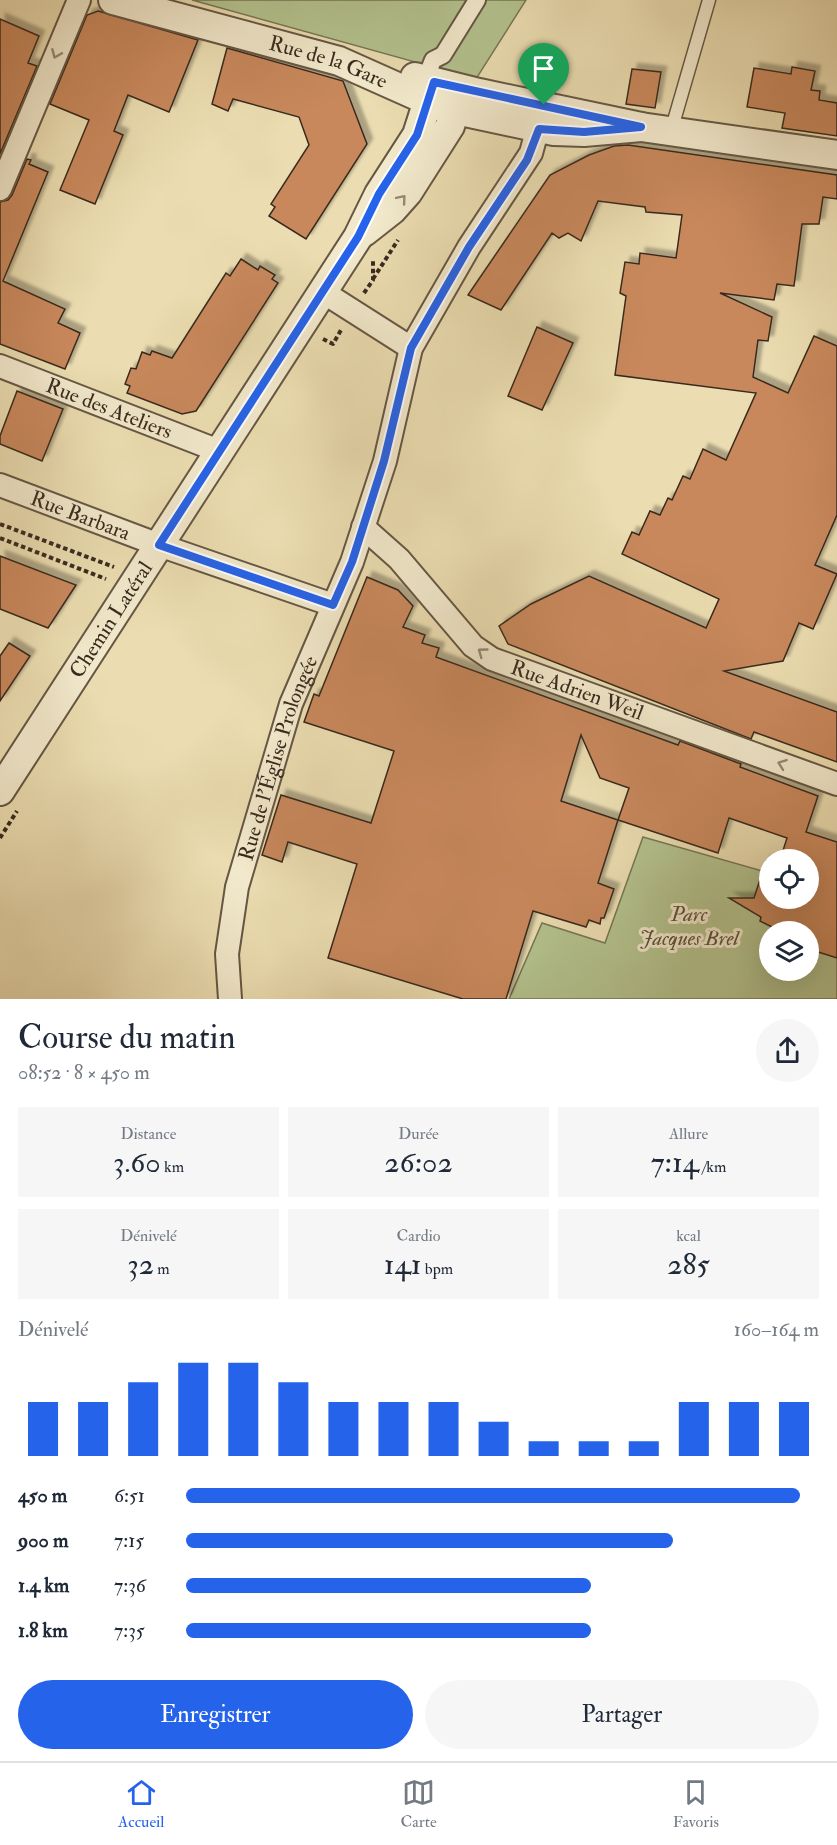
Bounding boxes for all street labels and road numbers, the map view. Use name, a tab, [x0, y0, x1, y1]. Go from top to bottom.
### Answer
street label: Rue de la Gare	[266, 29, 392, 95]
street label: Rue des Ateliers	[42, 372, 176, 445]
street label: Rue Barbara	[27, 484, 134, 547]
street label: Chemin Latéral	[63, 556, 159, 683]
street label: Rue de l'Église Prolongée	[232, 651, 324, 864]
street label: Rue Adrien Weil	[507, 653, 648, 726]

